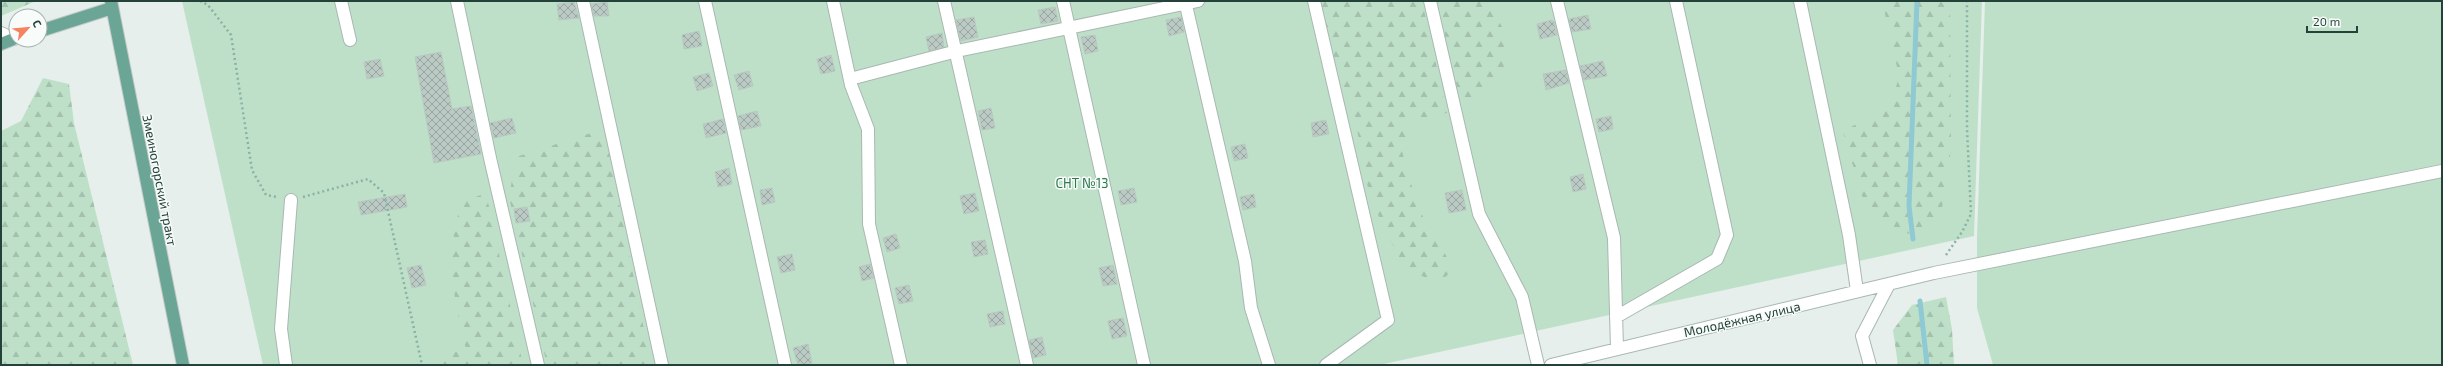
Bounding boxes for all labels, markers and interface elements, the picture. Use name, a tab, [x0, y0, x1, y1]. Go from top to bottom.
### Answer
north arrow	[8, 8, 48, 48]
scale bar	[2307, 8, 2357, 34]
text: 20 m	[2313, 14, 2340, 28]
text: С	[30, 17, 45, 30]
street label: Змеиногорский тракт	[139, 113, 181, 248]
park label: СНТ №13	[1056, 175, 1108, 191]
street label: Молодёжная улица	[1682, 298, 1802, 340]

